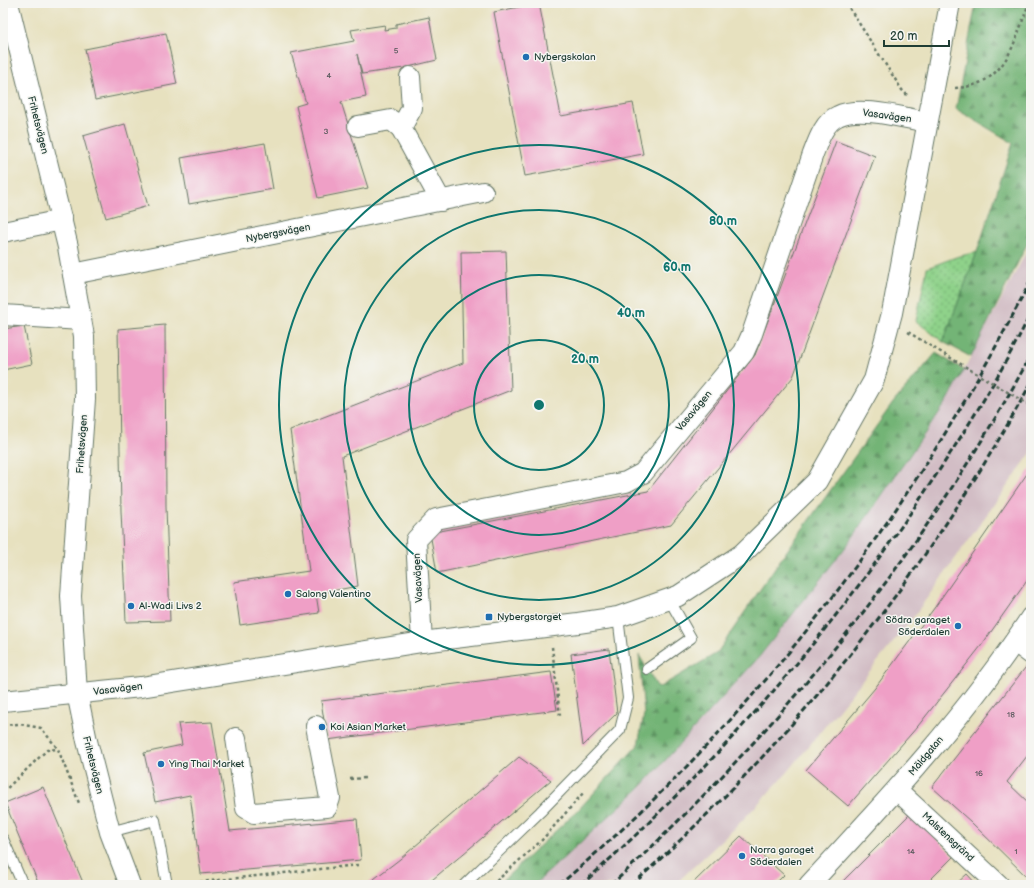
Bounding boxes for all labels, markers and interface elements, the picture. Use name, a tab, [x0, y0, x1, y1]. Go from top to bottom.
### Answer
scale bar	[884, 22, 949, 48]
text: 20 m	[890, 29, 917, 44]
house number: 5	[394, 46, 399, 55]
place label: Nybergskolan	[534, 51, 596, 63]
marker: Nybergskolan	[521, 52, 531, 62]
house number: 4	[327, 71, 332, 80]
street label: Frihetsvägen	[25, 95, 51, 155]
street label: Vasavägen	[862, 107, 913, 125]
house number: 3	[324, 127, 329, 136]
text: 80 m	[709, 214, 737, 229]
street label: Nybergsvägen	[245, 221, 312, 245]
text: 60 m	[663, 260, 691, 275]
text: 40 m	[617, 306, 645, 321]
text: 20 m	[571, 352, 599, 367]
street label: Vasavägen	[674, 388, 715, 434]
centre of rings	[532, 398, 546, 412]
street label: Frihetsvägen	[74, 414, 90, 474]
street label: Vasavägen	[411, 553, 425, 603]
place label: Salong Valentino	[296, 588, 371, 600]
marker: Salong Valentino	[283, 589, 293, 599]
place label: Al-Wadi Livs 2	[139, 600, 202, 612]
marker: Al-Wadi Livs 2	[126, 601, 136, 611]
place label: Nybergstorget	[497, 611, 561, 623]
marker: Nybergstorget	[484, 612, 494, 622]
place label: Södra garaget Söderdalen	[886, 614, 950, 638]
marker: Södra garaget Söderdalen	[953, 621, 963, 631]
street label: Vasavägen	[93, 680, 144, 698]
house number: 18	[1007, 710, 1015, 719]
place label: Koi Asian Market	[330, 721, 406, 733]
marker: Koi Asian Market	[317, 722, 327, 732]
street label: Mäldgatan	[906, 734, 946, 778]
street label: Frihetsvägen	[80, 735, 106, 795]
place label: Ying Thai Market	[168, 758, 244, 770]
marker: Ying Thai Market	[156, 759, 166, 769]
house number: 16	[975, 769, 983, 778]
street label: Malstensgränd	[919, 810, 977, 864]
place label: Norra garaget Söderdalen	[750, 844, 814, 868]
house number: 14	[907, 847, 915, 856]
house number: 1	[1014, 847, 1018, 856]
marker: Norra garaget Söderdalen	[737, 851, 747, 861]

